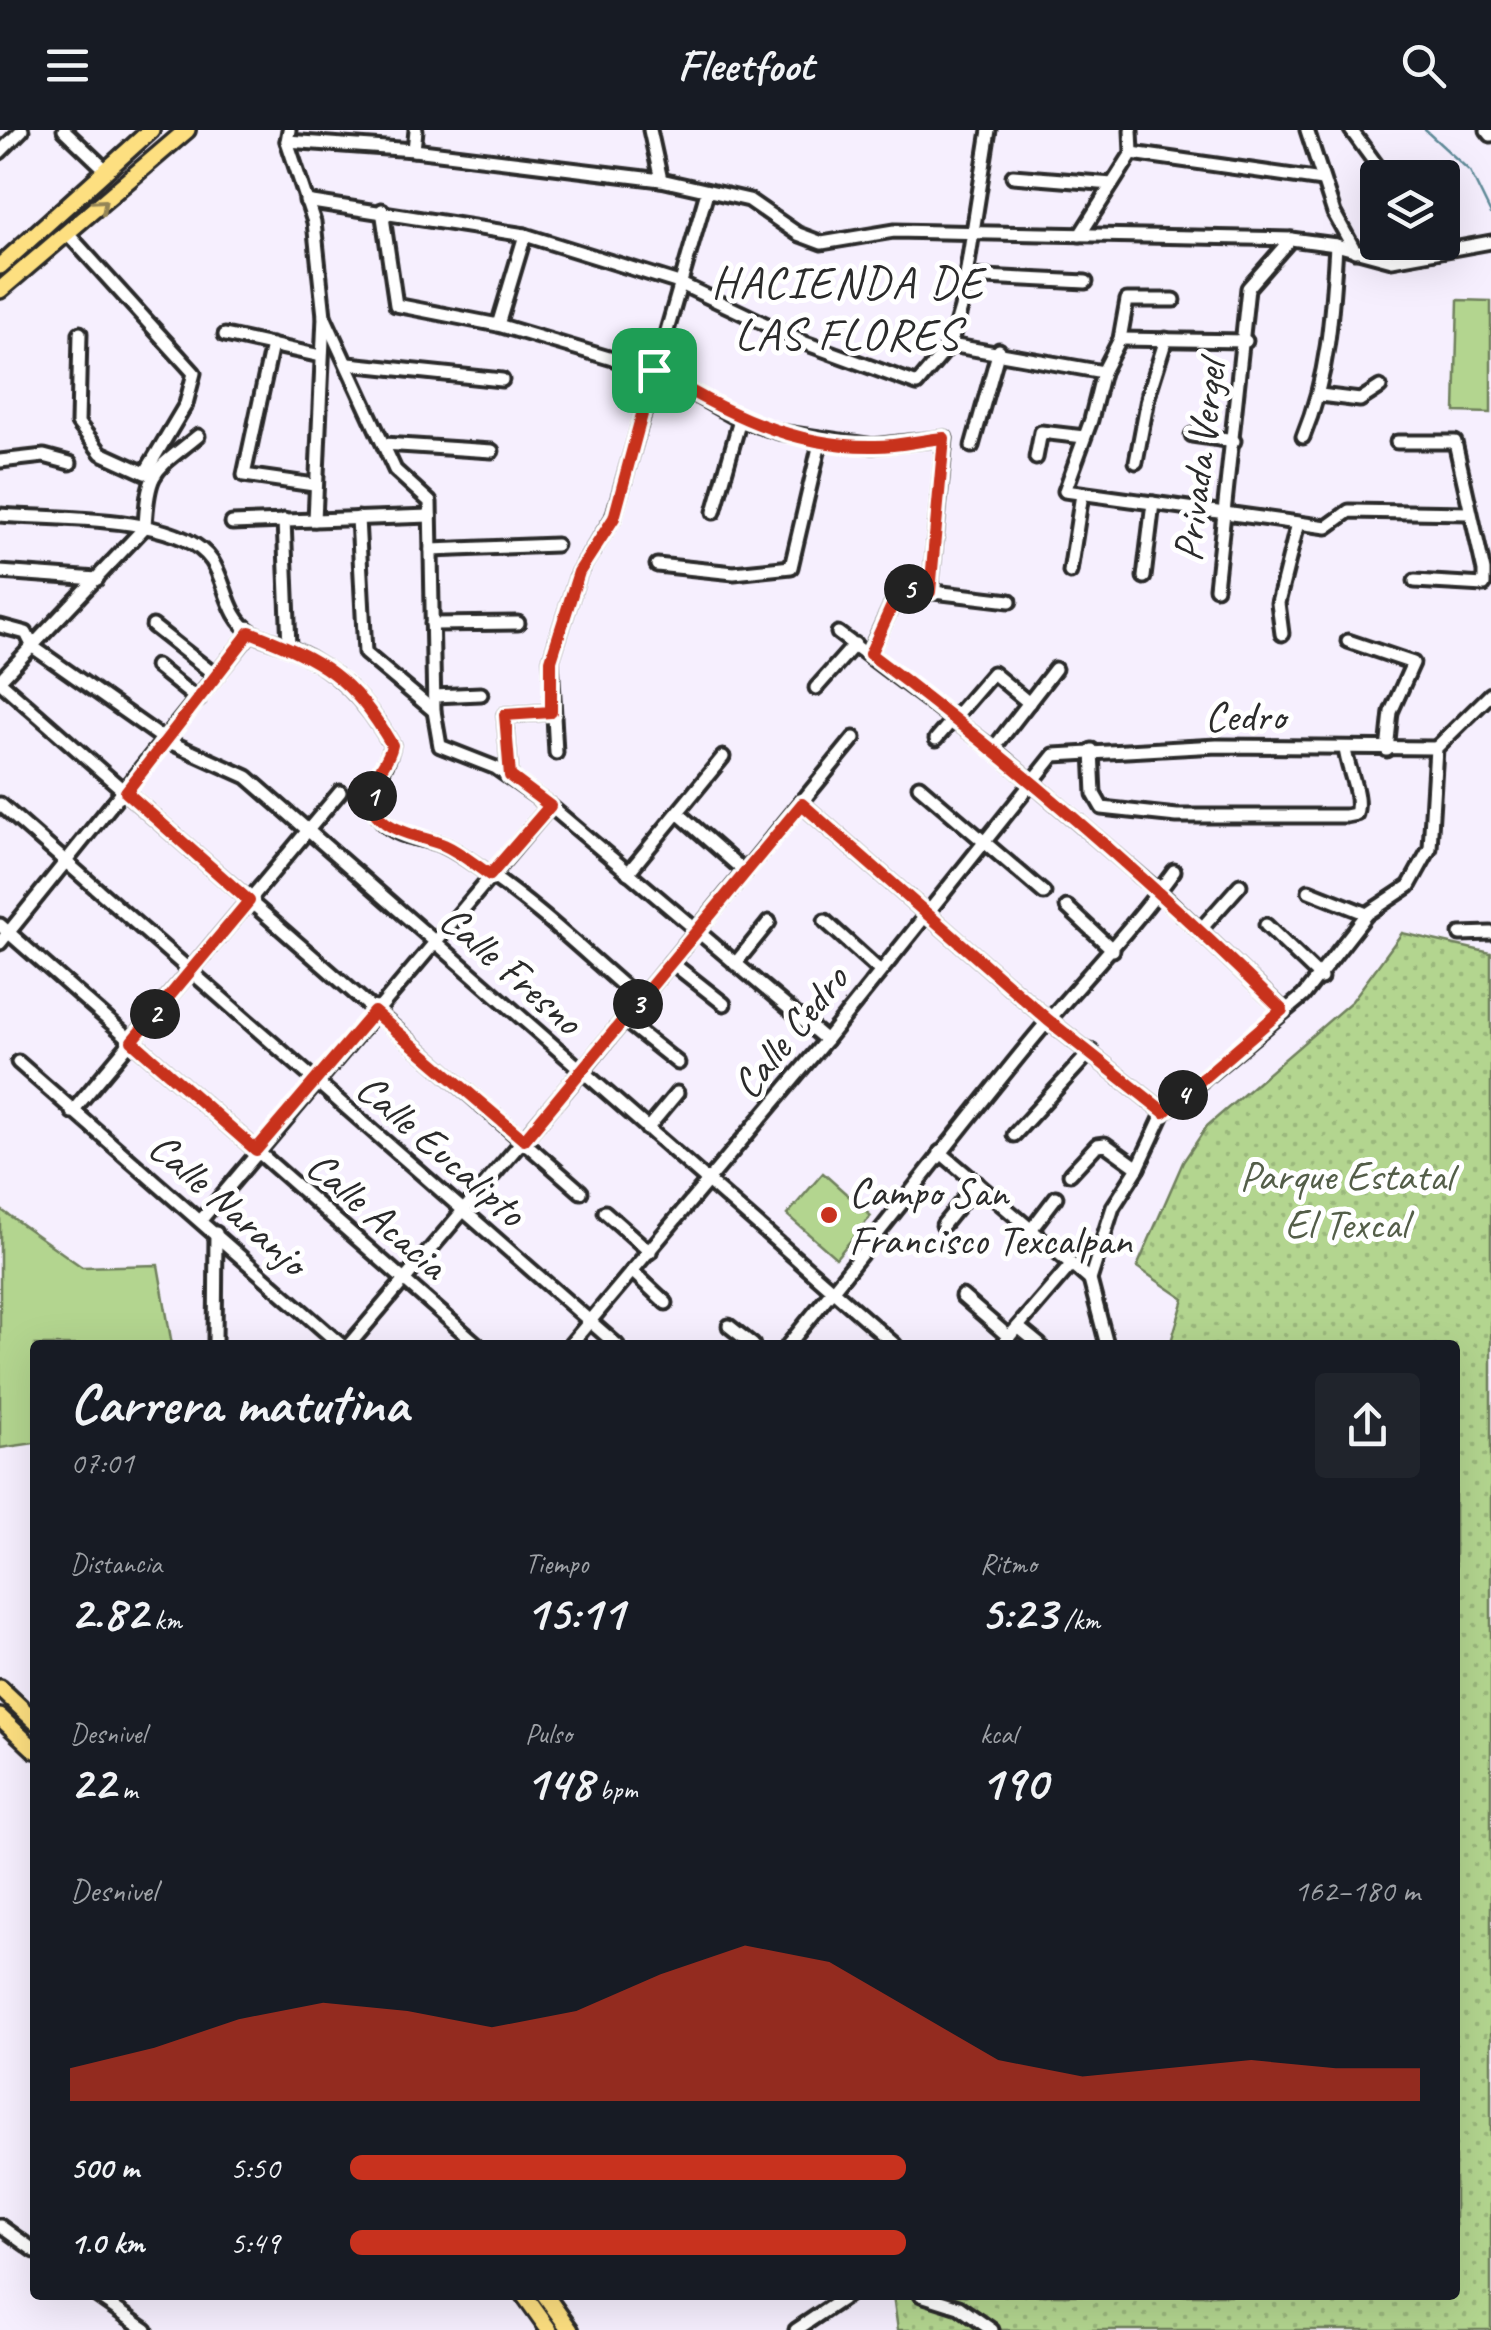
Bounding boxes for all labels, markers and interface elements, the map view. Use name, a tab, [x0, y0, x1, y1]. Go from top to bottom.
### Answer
text: Fleetfoot	[678, 37, 813, 94]
icon: menu	[40, 38, 95, 93]
icon: search	[1396, 38, 1451, 93]
map controls	[1360, 160, 1460, 260]
button: layers	[1360, 160, 1460, 260]
one-way arrow	[90, 198, 108, 216]
district label: HACIENDA DE LAS FLORES	[711, 254, 987, 363]
pin	[612, 328, 697, 413]
icon: arrive	[627, 343, 682, 398]
street label: Privada Vergel	[1161, 351, 1239, 564]
pin: 5	[884, 564, 934, 614]
text: 5	[903, 571, 915, 606]
street label: Cedro	[1205, 690, 1289, 743]
pin: 1	[347, 771, 397, 821]
text: 1	[366, 778, 378, 813]
street label: Calle Fresno	[429, 894, 595, 1048]
street label: Calle Cedro	[720, 953, 861, 1109]
pin: 3	[613, 979, 663, 1029]
text: 3	[632, 986, 644, 1021]
pin: 2	[130, 989, 180, 1039]
text: 2	[149, 996, 161, 1031]
street label: Calle Eucalipto	[345, 1062, 538, 1240]
pin: 4	[1158, 1070, 1208, 1120]
text: 4	[1177, 1077, 1189, 1112]
street label: Calle Naranjo	[138, 1121, 321, 1290]
street label: Calle Acacia	[296, 1139, 461, 1293]
park label: Parque Estatal El Texcal	[1239, 1150, 1459, 1251]
place label: Campo San Francisco Texcalpan	[849, 1166, 1133, 1267]
marker: Campo San Francisco Texcalpan	[818, 1204, 840, 1226]
text: Carrera matutina	[70, 1369, 408, 1439]
button: share	[1315, 1373, 1420, 1478]
text: 07:01	[70, 1442, 134, 1483]
text: Distancia	[70, 1546, 162, 1581]
text: Tiempo	[525, 1546, 588, 1581]
text: Ritmo	[980, 1546, 1037, 1581]
text: 2.82	[70, 1581, 147, 1644]
text: 15:11	[525, 1581, 624, 1644]
text: 5:23	[980, 1581, 1057, 1644]
text: km	[147, 1602, 182, 1637]
text: /km	[1057, 1602, 1100, 1637]
text: Desnivel	[70, 1716, 146, 1751]
text: Pulso	[525, 1716, 572, 1751]
text: kcal	[980, 1716, 1017, 1751]
text: 22	[70, 1751, 115, 1814]
text: 148	[525, 1751, 593, 1814]
text: 190	[980, 1751, 1047, 1814]
text: m	[115, 1772, 137, 1807]
text: bpm	[593, 1772, 638, 1807]
text: Desnivel	[70, 1870, 157, 1911]
text: 162–180 m	[1294, 1870, 1420, 1911]
text: 500 m	[70, 2147, 139, 2188]
text: 5:50	[230, 2147, 280, 2188]
text: 1.0 km	[70, 2222, 144, 2263]
text: 5:49	[230, 2222, 280, 2263]

